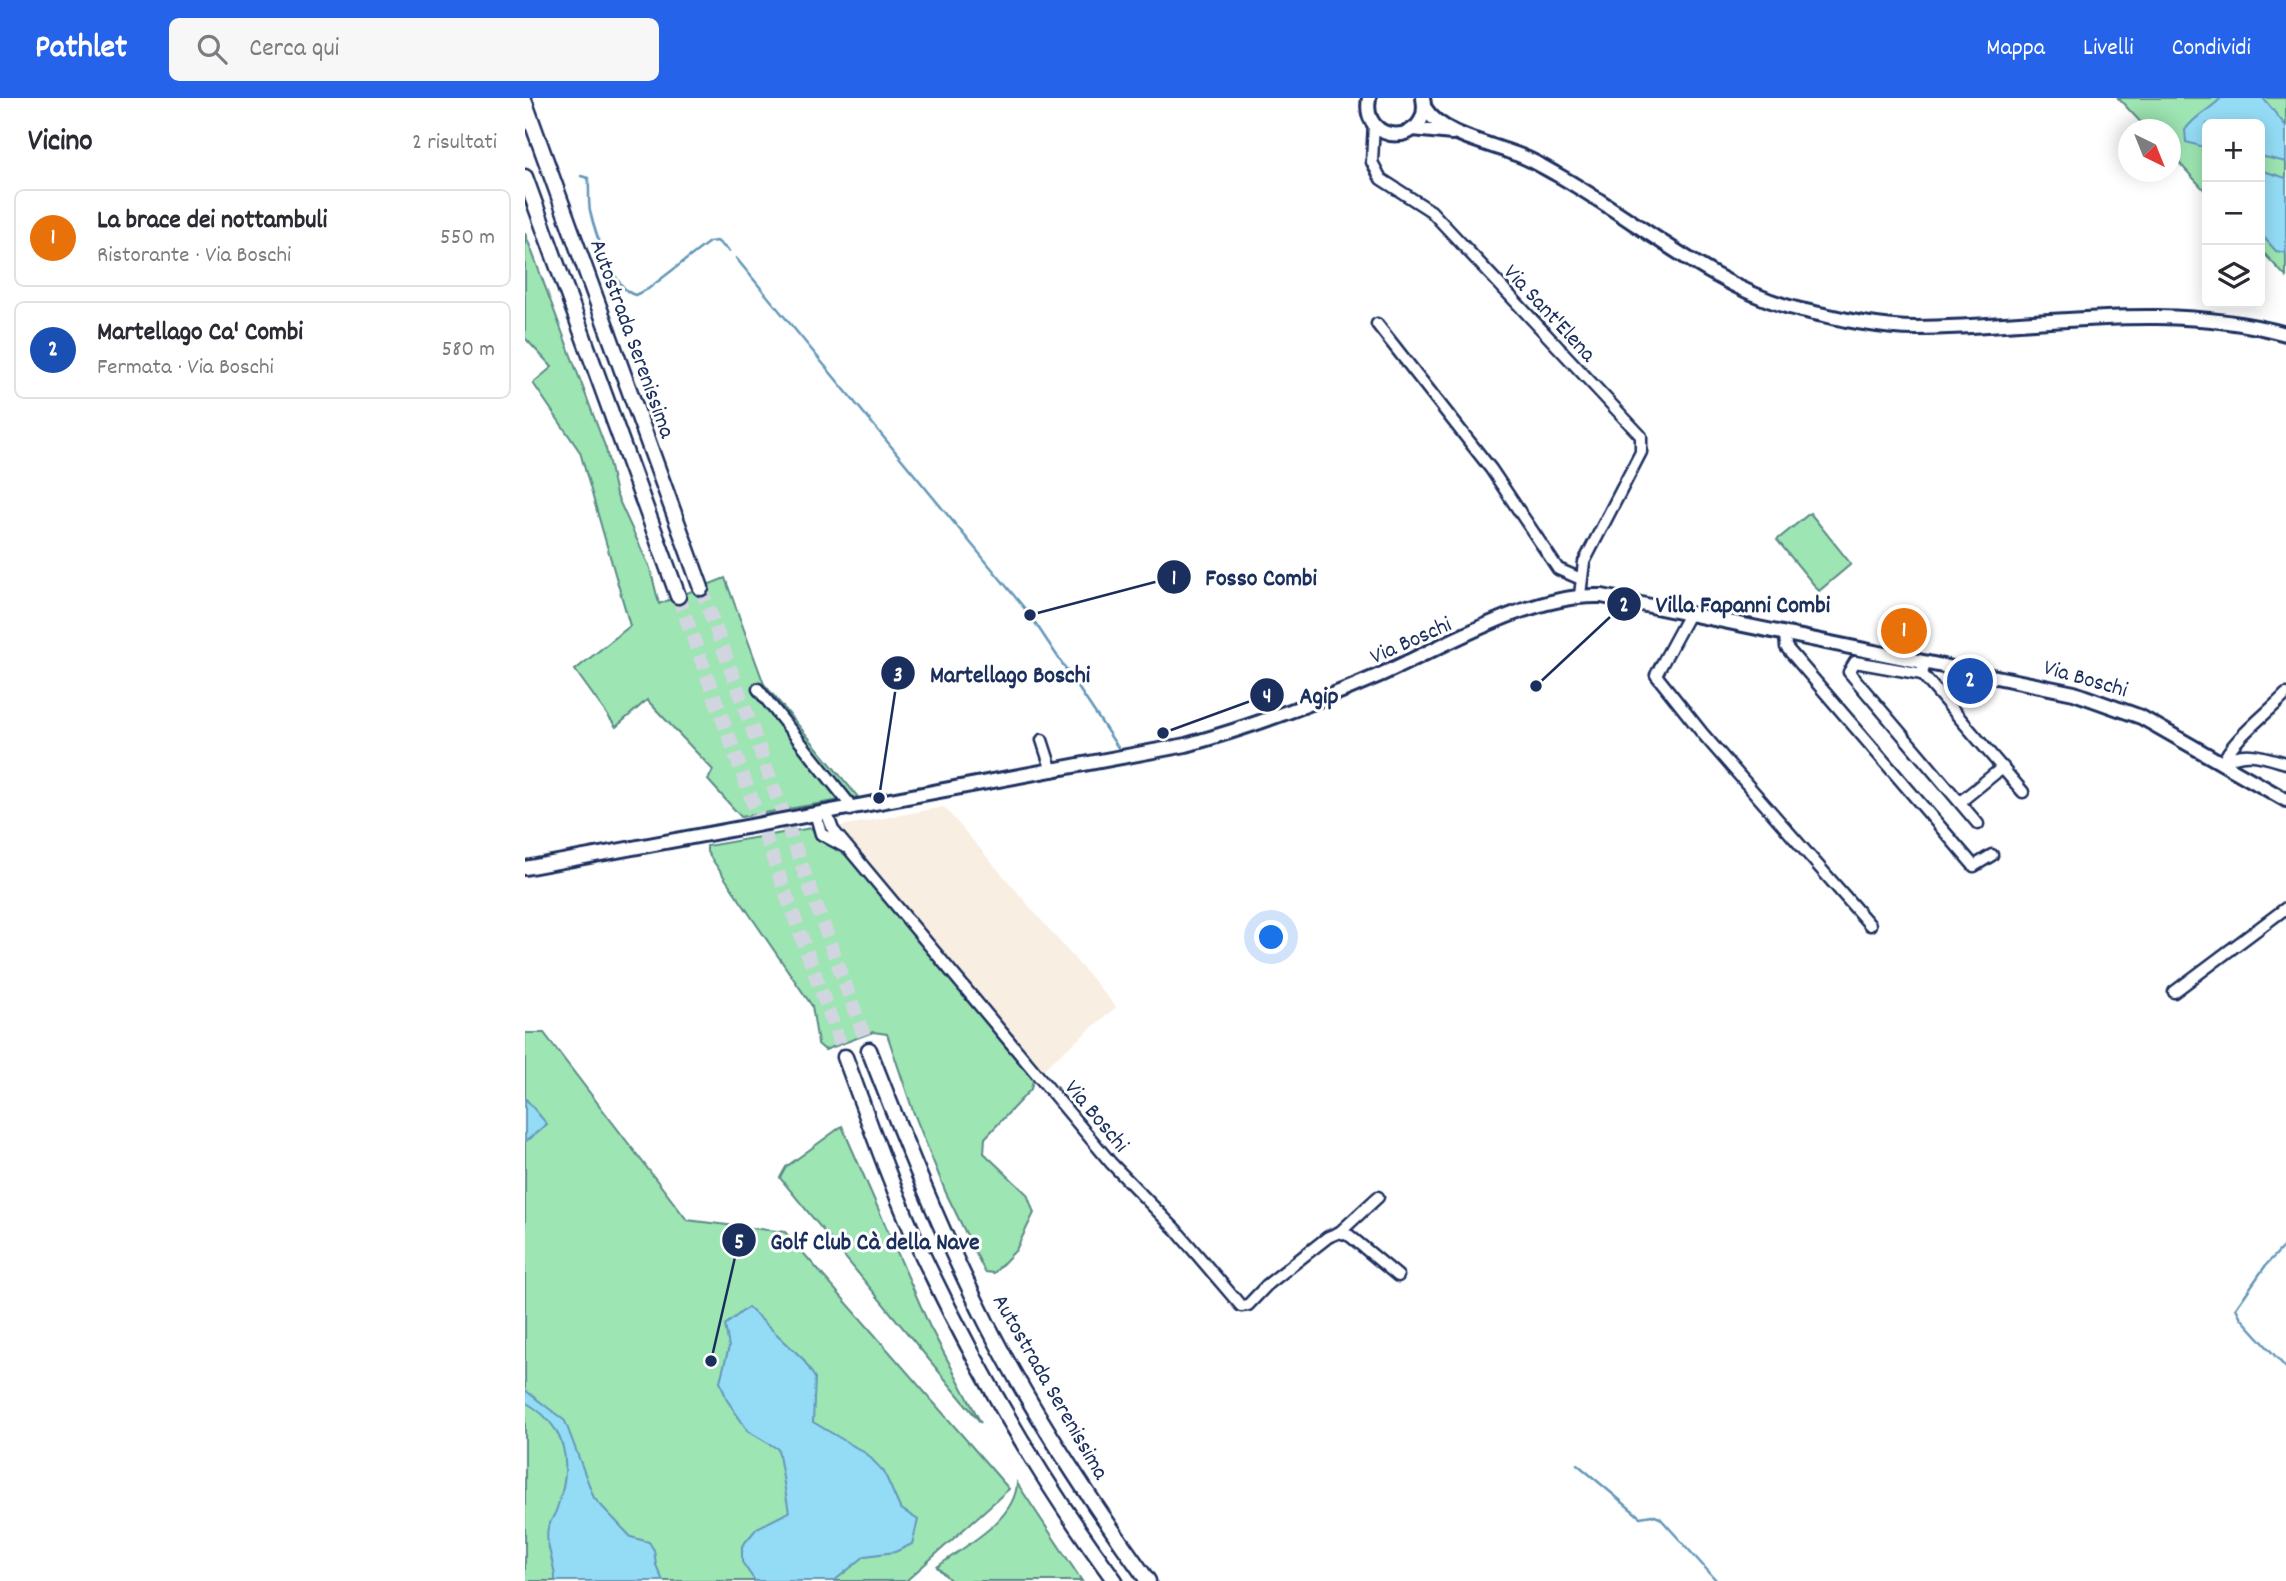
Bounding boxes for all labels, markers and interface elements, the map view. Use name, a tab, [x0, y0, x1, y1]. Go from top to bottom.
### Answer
search box	[169, 18, 659, 81]
text: Pathlet	[35, 26, 127, 73]
icon: search	[193, 30, 231, 68]
text: Cerca qui	[249, 31, 339, 68]
text: Mappa	[1986, 32, 2045, 66]
text: Livelli	[2083, 32, 2134, 66]
text: Condividi	[2172, 32, 2251, 66]
north arrow	[2118, 119, 2181, 182]
map controls	[2202, 119, 2265, 308]
button: +	[2202, 119, 2265, 182]
text: Vicino	[28, 122, 93, 165]
text: 2 risultati	[412, 127, 497, 160]
button: −	[2202, 182, 2265, 245]
text: La brace dei nottambuli	[97, 203, 327, 240]
text: 1	[50, 222, 56, 255]
text: 550 m	[440, 222, 495, 255]
street label: Autostrada Serenissima	[579, 235, 682, 444]
text: Ristorante · Via Boschi	[97, 240, 291, 273]
button: layers	[2202, 245, 2265, 308]
street label: Via Sant'Elena	[1494, 258, 1603, 372]
text: Martellago Ca' Combi	[97, 315, 303, 352]
text: 2	[48, 334, 58, 367]
text: 580 m	[442, 334, 495, 367]
text: Fermata · Via Boschi	[97, 352, 274, 385]
callout: Fosso Combi	[1156, 554, 1331, 599]
text: Fosso Combi	[1205, 563, 1317, 597]
text: 1	[1172, 565, 1176, 595]
callout: Villa Fapanni Combi	[1607, 581, 1844, 626]
text: Villa Fapanni Combi	[1656, 590, 1831, 624]
text: 2	[1619, 592, 1629, 622]
pin: 1	[1881, 605, 1927, 657]
street label: Via Boschi	[1365, 610, 1457, 675]
callout: Martellago Boschi	[881, 651, 1104, 696]
street label: Via Boschi	[2039, 653, 2131, 708]
pin: 2	[1947, 655, 1993, 707]
text: Martellago Boschi	[930, 660, 1091, 694]
text: 3	[893, 662, 903, 692]
callout: Agip	[1250, 672, 1352, 717]
text: Agip	[1299, 681, 1339, 715]
text: 4	[1263, 683, 1271, 713]
your location	[1254, 920, 1288, 954]
street label: Via Boschi	[1055, 1074, 1136, 1161]
callout: Golf Club Cà della Nave	[721, 1218, 994, 1263]
text: Golf Club Cà della Nave	[770, 1227, 980, 1261]
text: 5	[734, 1229, 744, 1259]
street label: Autostrada Serenissima	[982, 1289, 1116, 1488]

